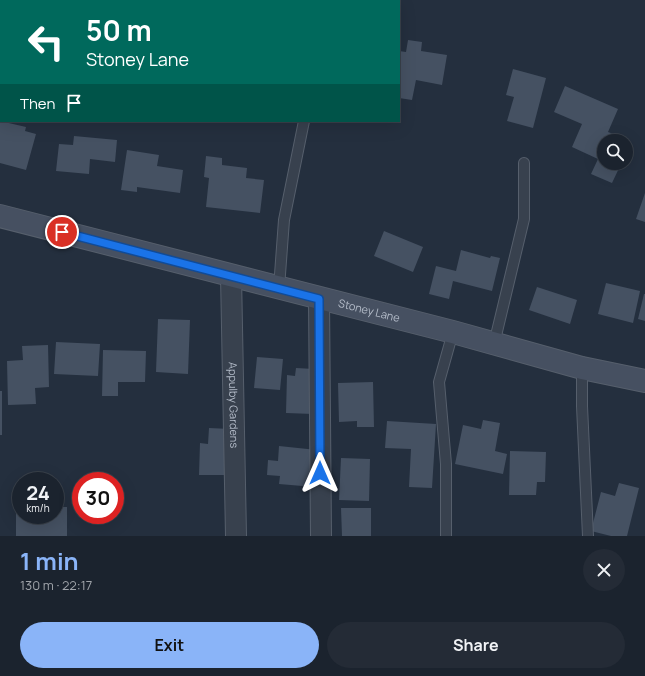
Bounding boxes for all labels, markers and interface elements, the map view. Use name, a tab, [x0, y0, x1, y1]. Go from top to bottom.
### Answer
text: 50 m	[86, 11, 152, 49]
icon: left	[20, 16, 72, 68]
text: Stoney Lane	[86, 47, 189, 71]
icon: arrive	[63, 92, 85, 114]
text: Then	[20, 93, 55, 114]
map controls	[597, 134, 633, 170]
button: search	[597, 134, 633, 170]
pin	[45, 215, 79, 249]
icon: arrive	[51, 221, 73, 243]
street label: Stoney Lane	[337, 295, 402, 325]
street label: Appulby Gardens	[226, 362, 242, 448]
position arrow	[299, 452, 341, 494]
speed limit sign: 30	[72, 472, 124, 524]
text: 24	[26, 479, 50, 506]
text: km/h	[26, 501, 50, 515]
text: 1 min	[20, 544, 79, 577]
button: close	[583, 549, 625, 591]
text: 130 m · 22:17	[20, 576, 92, 594]
button: Exit	[20, 622, 319, 668]
button: Share	[327, 622, 625, 668]

